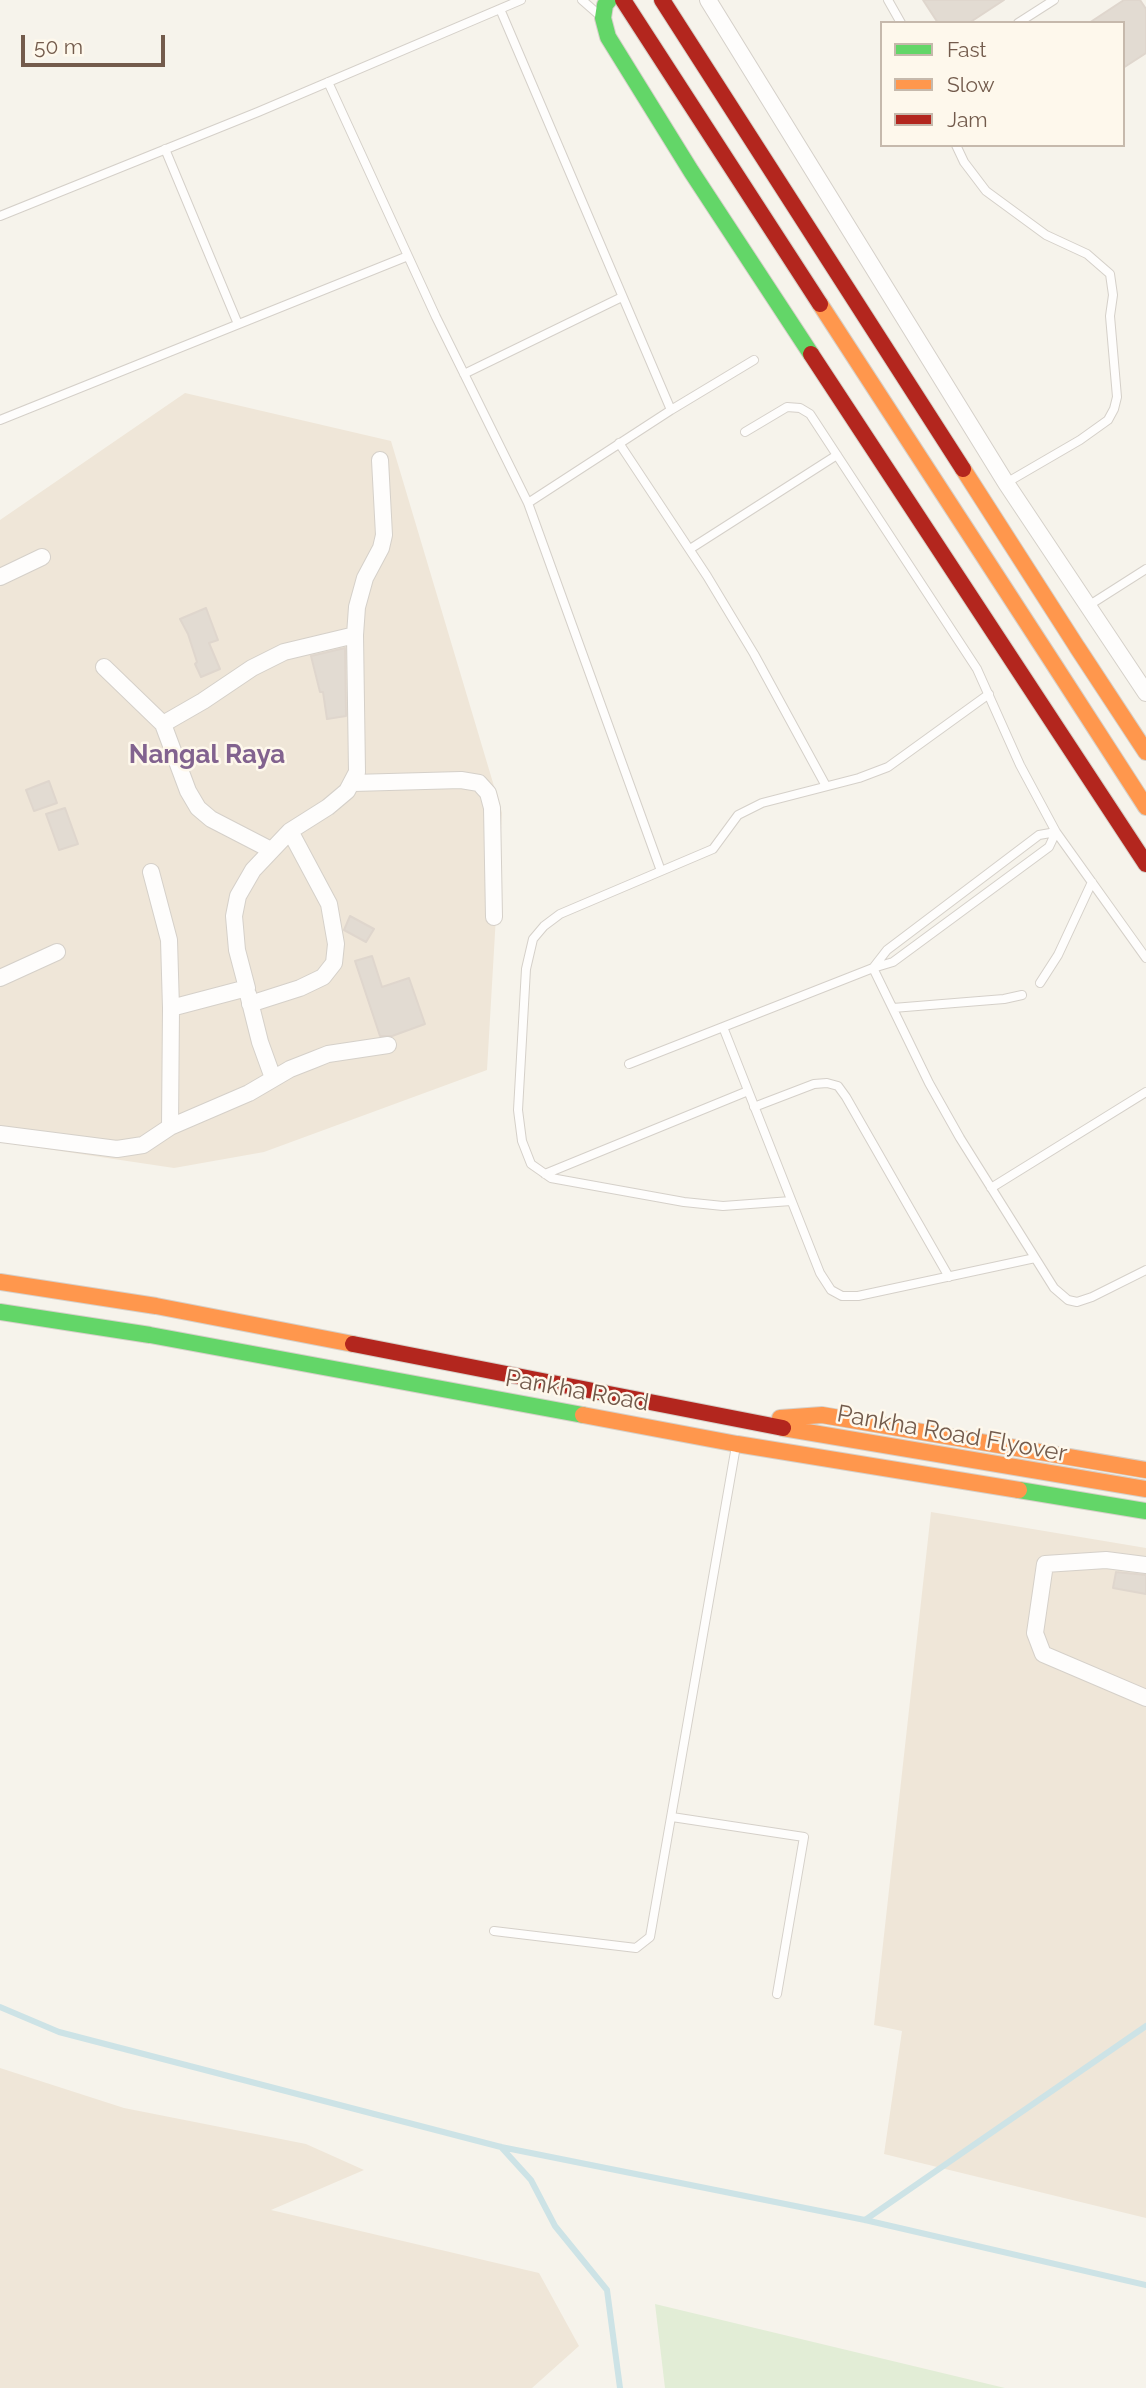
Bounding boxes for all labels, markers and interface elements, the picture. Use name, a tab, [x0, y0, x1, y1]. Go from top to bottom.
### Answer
scale bar	[24, 21, 168, 65]
legend	[880, 21, 1125, 147]
text: 50 m	[34, 34, 83, 59]
text: Fast	[947, 37, 987, 62]
text: Slow	[947, 72, 995, 97]
text: Jam	[947, 107, 988, 132]
district label: Nangal Raya	[129, 739, 285, 771]
street label: Pankha Road	[503, 1364, 651, 1418]
street label: Pankha Road Flyover	[835, 1400, 1069, 1468]

